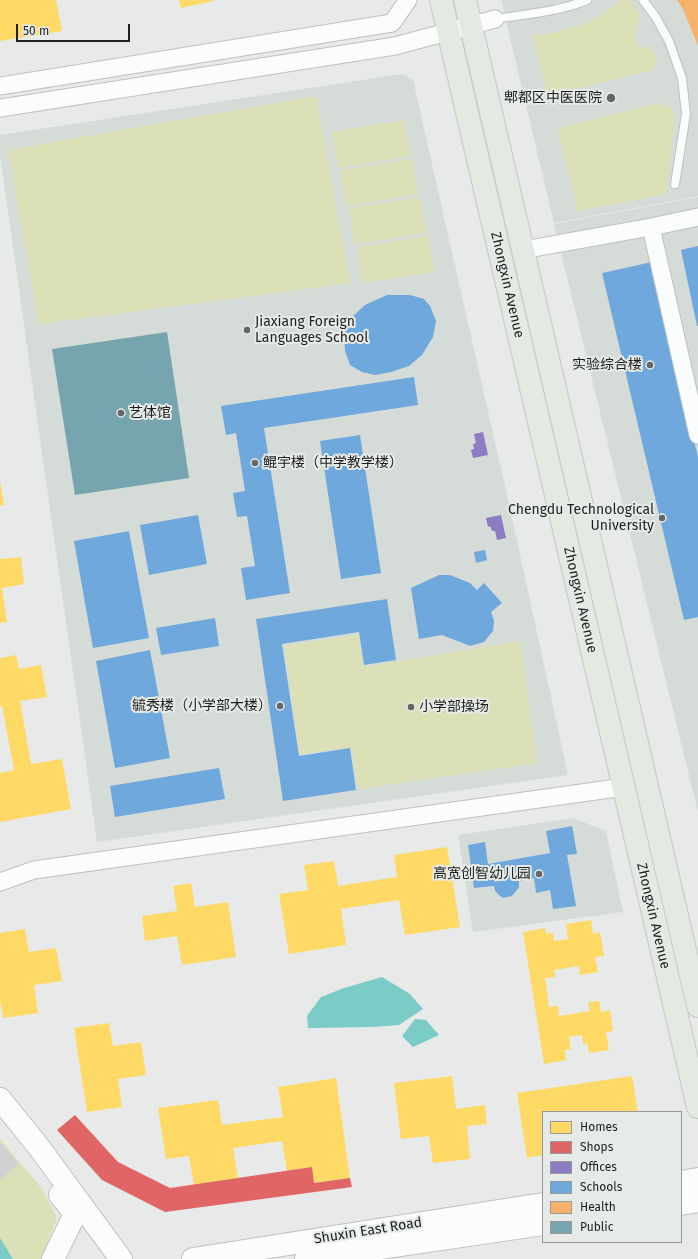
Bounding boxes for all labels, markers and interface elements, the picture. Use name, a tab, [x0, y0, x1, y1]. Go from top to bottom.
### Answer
scale bar	[18, 16, 132, 42]
text: 50 m	[23, 24, 49, 38]
place label: 郫都区中医医院	[504, 90, 602, 106]
marker: 郫都区中医医院	[605, 92, 617, 104]
street label: Zhongxin Avenue	[487, 230, 527, 340]
place label: Jiaxiang Foreign Languages School	[255, 314, 368, 346]
marker: Jiaxiang Foreign Languages School	[242, 325, 252, 335]
place label: 实验综合楼	[572, 357, 642, 373]
marker: 实验综合楼	[645, 360, 655, 370]
place label: 艺体馆	[129, 405, 171, 421]
marker: 艺体馆	[116, 408, 126, 418]
place label: 鲲宇楼（中学教学楼）	[263, 455, 403, 471]
marker: 鲲宇楼（中学教学楼）	[250, 458, 260, 468]
place label: Chengdu Technological University	[508, 502, 654, 534]
marker: Chengdu Technological University	[657, 513, 667, 523]
street label: Zhongxin Avenue	[560, 545, 600, 655]
place label: 毓秀楼（小学部大楼）	[132, 698, 272, 714]
place label: 小学部操场	[419, 699, 489, 715]
marker: 毓秀楼（小学部大楼）	[275, 701, 285, 711]
marker: 小学部操场	[406, 702, 416, 712]
street label: Zhongxin Avenue	[633, 861, 673, 971]
place label: 高宽创智幼儿园	[433, 866, 531, 882]
marker: 高宽创智幼儿园	[534, 869, 544, 879]
legend	[542, 1111, 682, 1243]
text: Homes	[580, 1120, 618, 1134]
text: Shops	[580, 1140, 613, 1154]
text: Offices	[580, 1160, 617, 1174]
text: Schools	[580, 1180, 622, 1194]
text: Health	[580, 1200, 616, 1214]
street label: Shuxin East Road	[313, 1214, 423, 1248]
text: Public	[580, 1220, 613, 1234]

